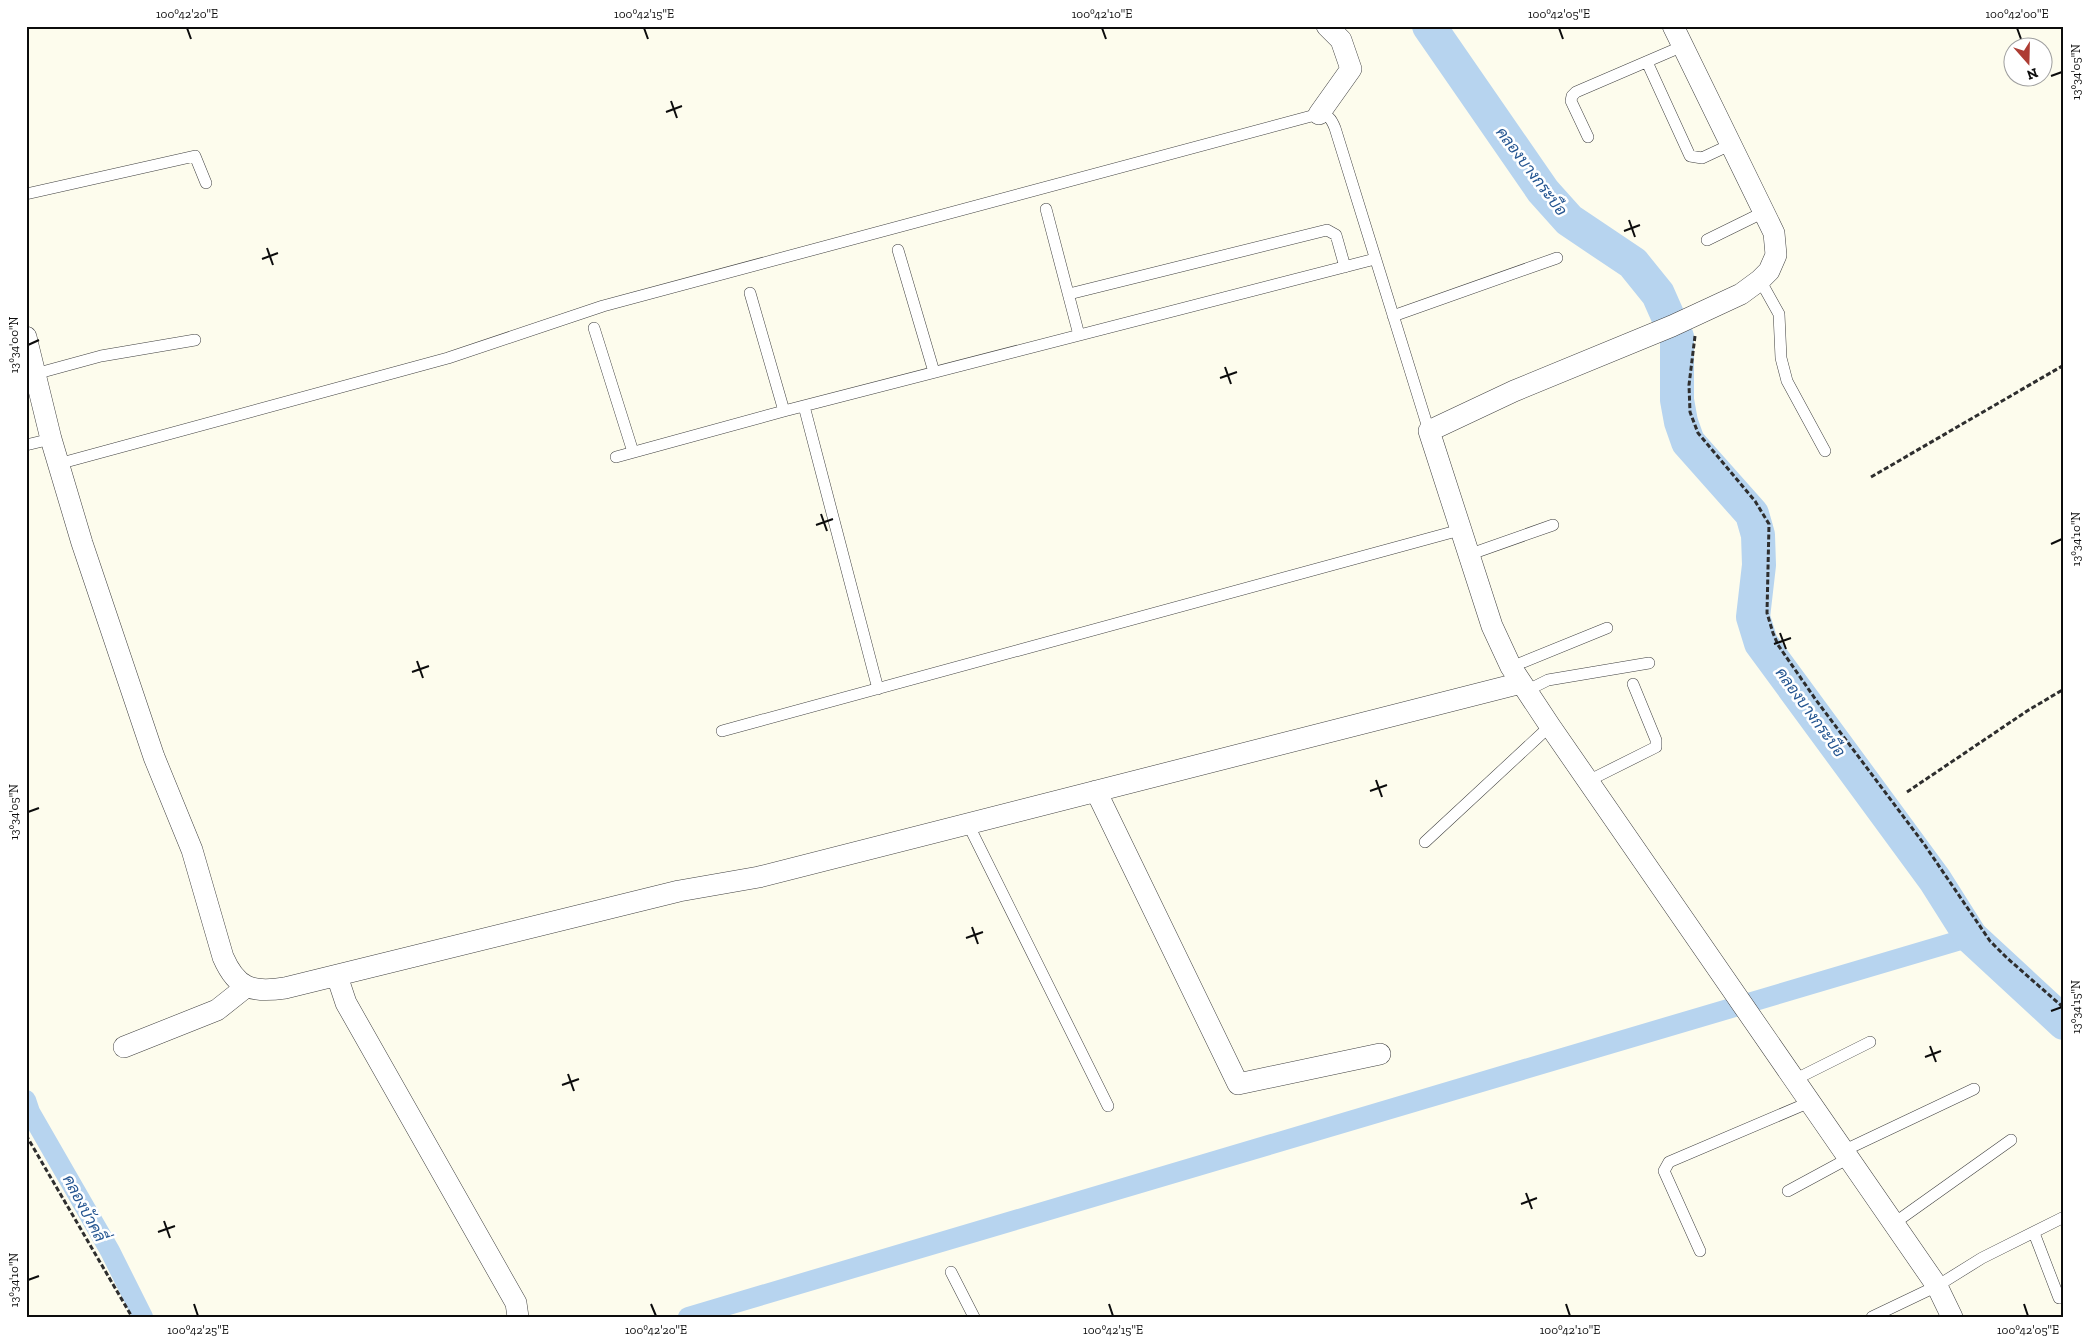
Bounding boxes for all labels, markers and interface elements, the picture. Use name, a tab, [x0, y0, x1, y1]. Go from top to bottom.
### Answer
text: 100°42'20"E	[156, 7, 218, 21]
text: 100°42'15"E	[614, 7, 674, 21]
text: 100°42'10"E	[1072, 7, 1132, 21]
text: 100°42'05"E	[1528, 7, 1590, 21]
text: 100°42'00"E	[1986, 7, 2048, 21]
north arrow	[2002, 38, 2052, 88]
text: 13°34'05"N	[2069, 44, 2083, 100]
text: N	[2024, 64, 2040, 84]
water label: คลองบางกระบือ	[1492, 122, 1573, 219]
text: 13°34'00"N	[7, 316, 21, 373]
text: 13°34'10"N	[2069, 512, 2083, 566]
water label: คลองบางกระบือ	[1772, 663, 1851, 761]
text: 13°34'05"N	[7, 784, 21, 840]
text: 13°34'15"N	[2069, 980, 2083, 1034]
water label: คลองบัวคลี่	[59, 1169, 115, 1247]
text: 13°34'10"N	[7, 1253, 21, 1307]
text: 100°42'25"E	[167, 1323, 229, 1337]
text: 100°42'20"E	[625, 1323, 687, 1337]
text: 100°42'15"E	[1083, 1323, 1143, 1337]
text: 100°42'10"E	[1540, 1323, 1600, 1337]
text: 100°42'05"E	[1997, 1323, 2059, 1337]

